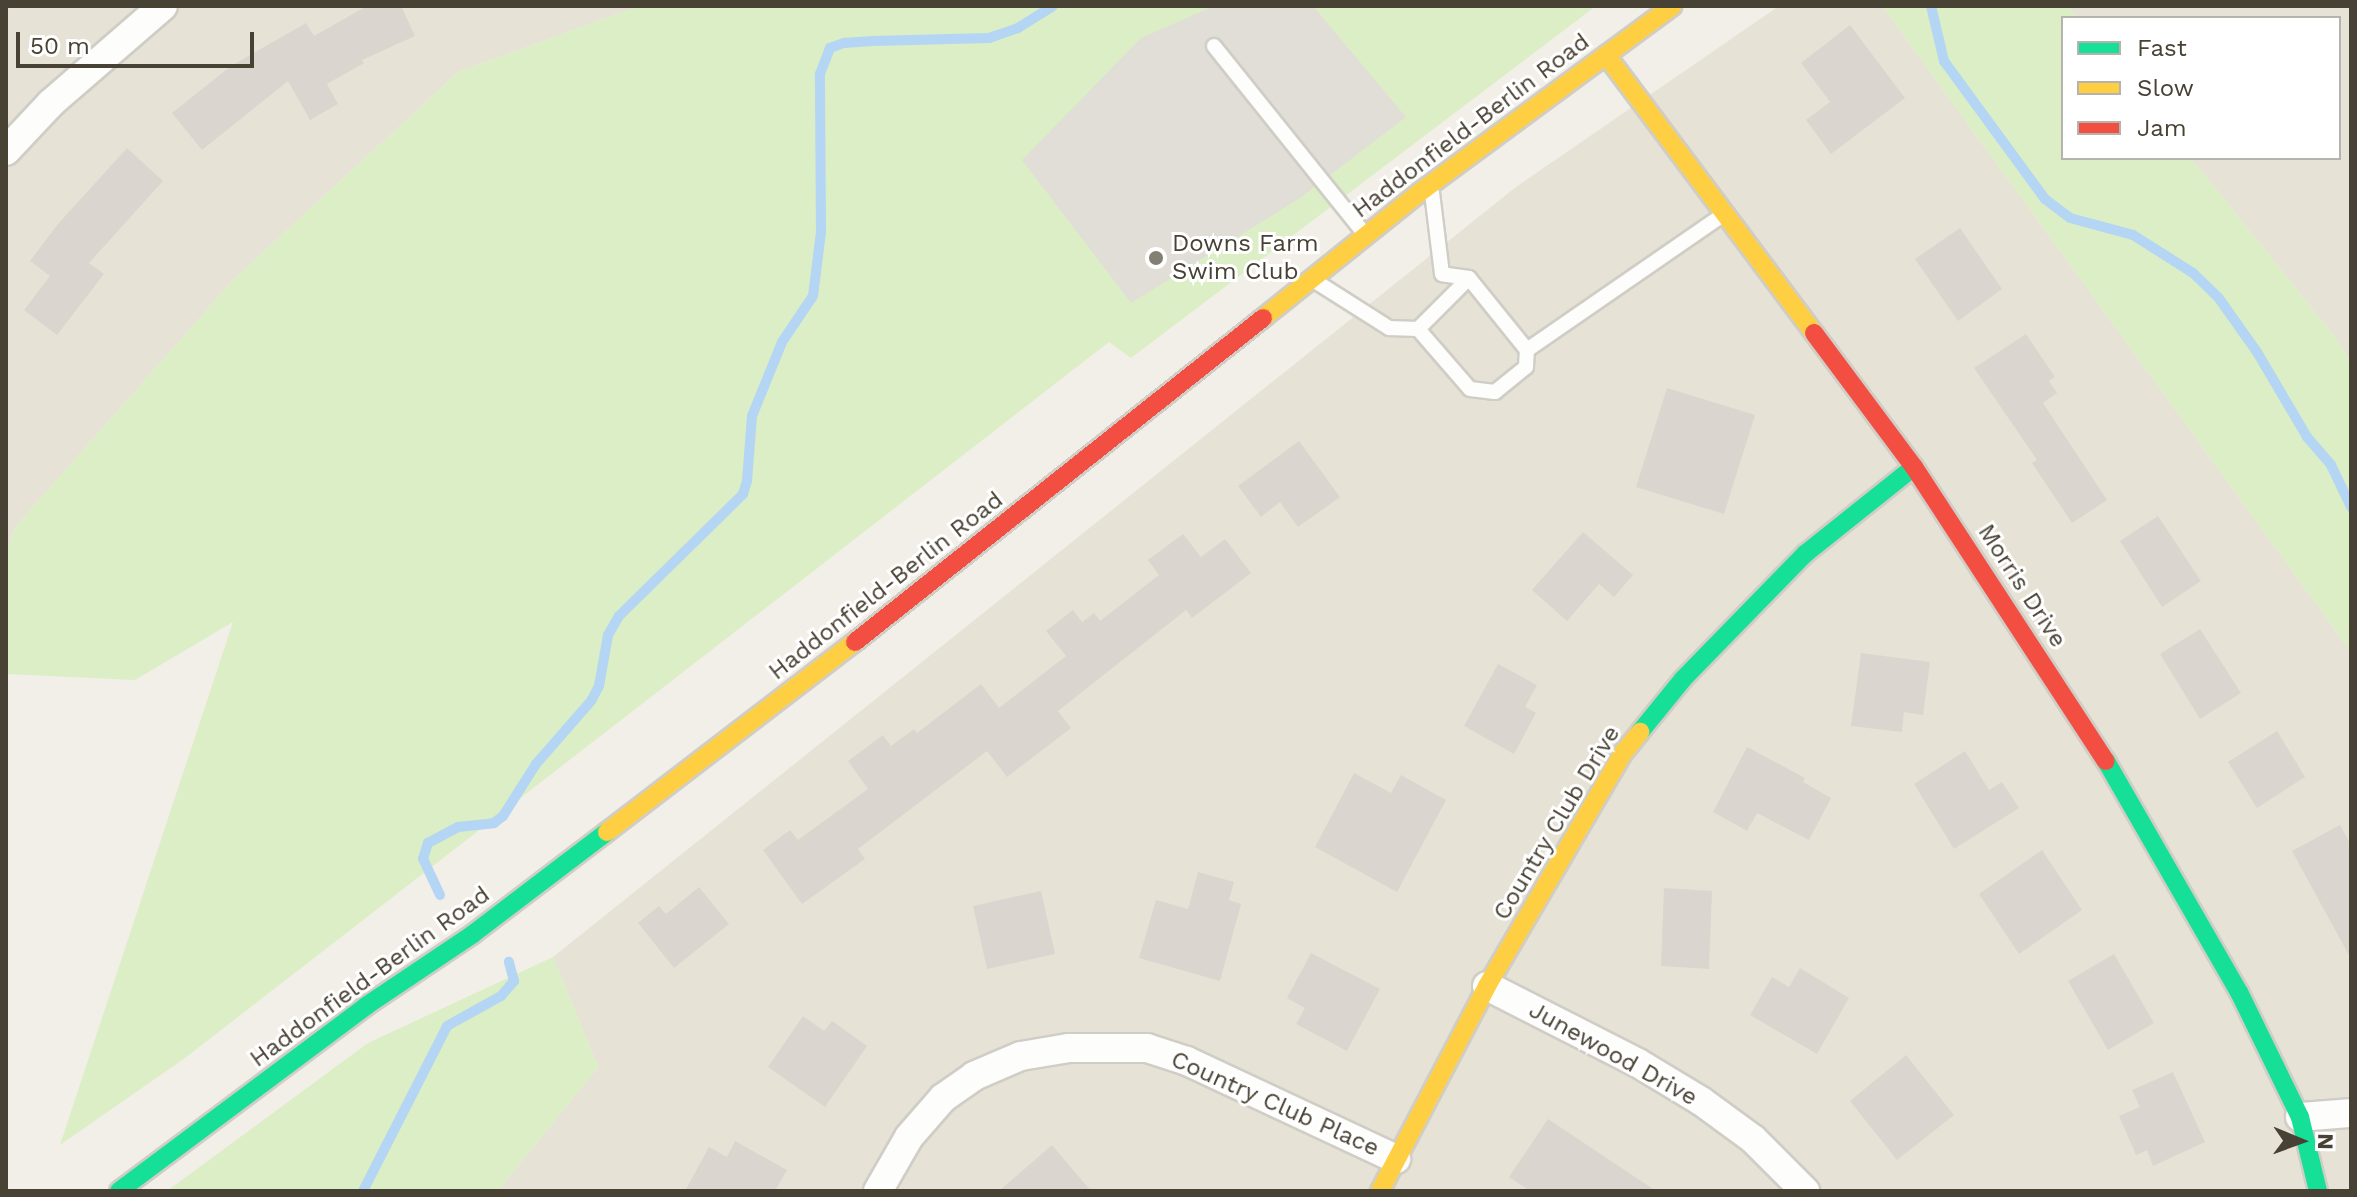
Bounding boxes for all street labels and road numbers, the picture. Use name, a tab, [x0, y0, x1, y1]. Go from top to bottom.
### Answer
street label: Haddonfield-Berlin Road	[1347, 27, 1595, 225]
street label: Haddonfield-Berlin Road	[763, 486, 1009, 686]
street label: Morris Drive	[1971, 519, 2073, 653]
street label: Country Club Drive	[1487, 720, 1627, 926]
street label: Haddonfield-Berlin Road	[245, 880, 495, 1074]
street label: Junewood Drive	[1524, 996, 1702, 1112]
street label: Country Club Place	[1166, 1045, 1384, 1163]

